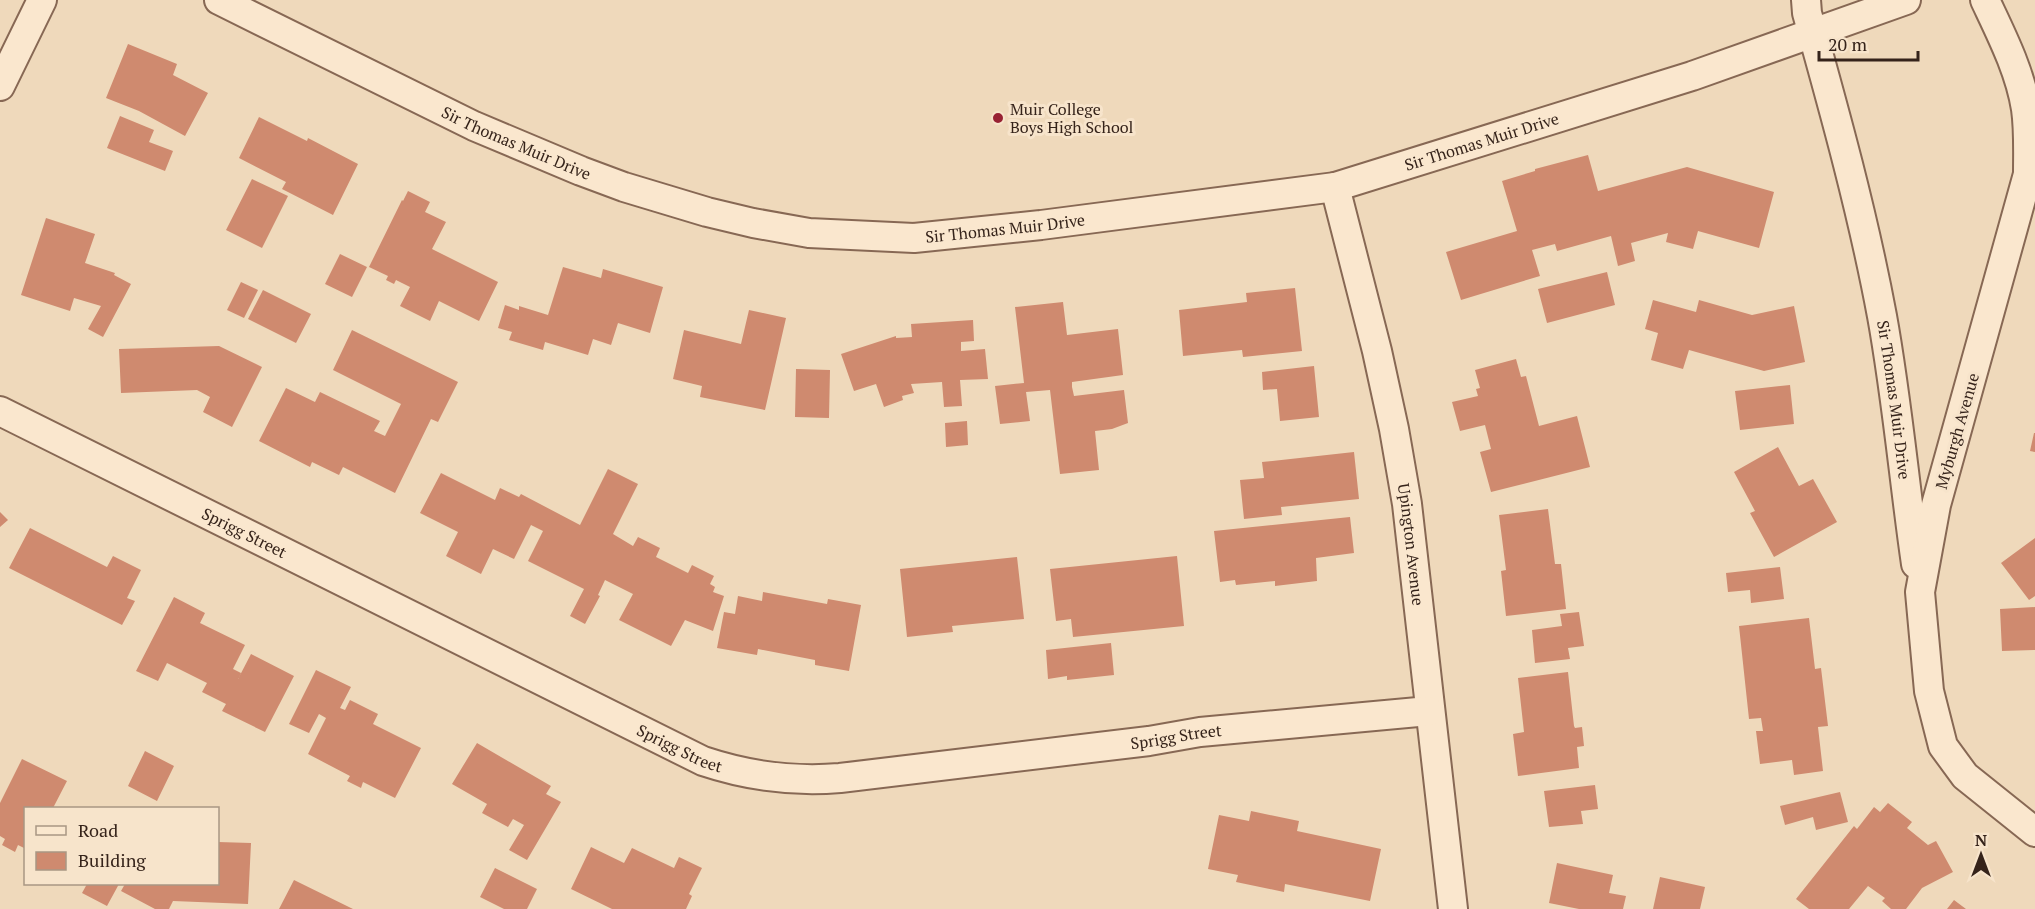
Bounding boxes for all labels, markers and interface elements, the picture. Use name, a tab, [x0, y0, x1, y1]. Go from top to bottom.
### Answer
scale bar	[1819, 24, 1918, 62]
text: 20 m	[1828, 32, 1868, 56]
place label: Muir College Boys High School	[1010, 98, 1134, 138]
street label: Sir Thomas Muir Drive	[438, 101, 594, 185]
street label: Sir Thomas Muir Drive	[1402, 107, 1561, 176]
marker: Muir College Boys High School	[991, 111, 1005, 125]
street label: Sir Thomas Muir Drive	[924, 208, 1086, 248]
street label: Sir Thomas Muir Drive	[1872, 318, 1916, 481]
street label: Myburgh Avenue	[1930, 370, 1984, 492]
street label: Upington Avenue	[1393, 482, 1429, 607]
street label: Sprigg Street	[198, 502, 291, 563]
street label: Sprigg Street	[633, 719, 725, 777]
street label: Sprigg Street	[1129, 719, 1223, 754]
legend	[24, 807, 219, 885]
text: Road	[78, 818, 118, 842]
north arrow	[1951, 825, 2011, 885]
text: N	[1975, 829, 1987, 851]
text: Building	[78, 848, 146, 872]

